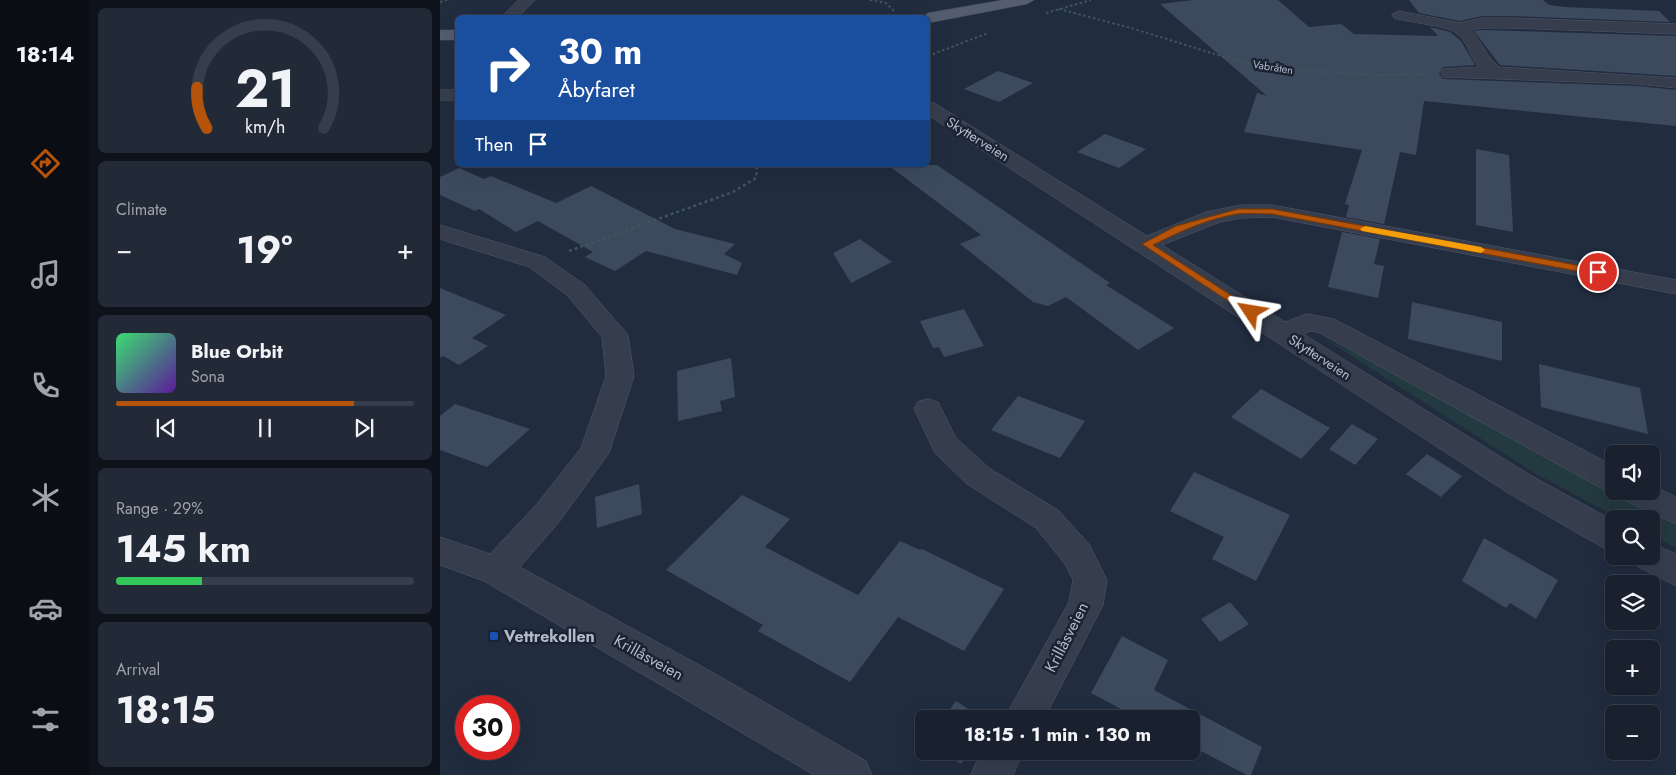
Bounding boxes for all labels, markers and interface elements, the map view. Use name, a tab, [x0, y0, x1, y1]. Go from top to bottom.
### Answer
text: 30 m	[558, 27, 642, 77]
icon: right	[475, 35, 540, 100]
text: 18:14	[16, 38, 74, 70]
text: 21	[235, 51, 295, 127]
street label: Vabråten	[1252, 56, 1294, 78]
text: Åbyfaret	[558, 73, 635, 105]
street label: Skytterveien	[943, 112, 1013, 166]
text: km/h	[245, 114, 285, 140]
icon: arrive	[524, 130, 552, 158]
text: Then	[475, 131, 514, 158]
icon: directions	[28, 146, 63, 181]
text: Climate	[116, 198, 167, 221]
text: 19°	[237, 222, 293, 277]
text: −	[116, 229, 133, 270]
text: +	[397, 229, 414, 270]
pin	[1577, 251, 1619, 293]
icon: music	[28, 257, 63, 292]
icon: arrive	[1584, 258, 1612, 286]
position arrow	[1224, 285, 1276, 337]
street label: Skytterveien	[1285, 329, 1355, 385]
text: Blue Orbit	[191, 338, 283, 365]
text: Sona	[191, 365, 225, 388]
icon: phone	[28, 368, 63, 403]
icon: previous	[152, 414, 180, 442]
icon: pause	[251, 414, 279, 442]
icon: next	[350, 414, 378, 442]
map controls	[1605, 445, 1660, 760]
button: sound	[1605, 445, 1660, 500]
icon: climate	[28, 480, 63, 515]
text: Range · 29%	[116, 497, 203, 520]
button: search	[1605, 510, 1660, 565]
text: 145 km	[116, 521, 251, 576]
button: layers	[1605, 575, 1660, 630]
icon: car	[28, 591, 63, 626]
street label: Krillåsveien	[1039, 598, 1094, 676]
place label: Vettrekollen	[503, 625, 595, 648]
street label: Krillåsveien	[610, 629, 688, 686]
marker: Vettrekollen	[488, 630, 500, 642]
button: +	[1605, 640, 1660, 695]
text: Arrival	[116, 658, 160, 681]
text: 18:15	[116, 682, 215, 737]
speed limit sign: 30	[455, 695, 520, 760]
icon: filters	[28, 702, 63, 737]
button: −	[1605, 705, 1660, 760]
text: 18:15 · 1 min · 130 m	[964, 721, 1151, 748]

